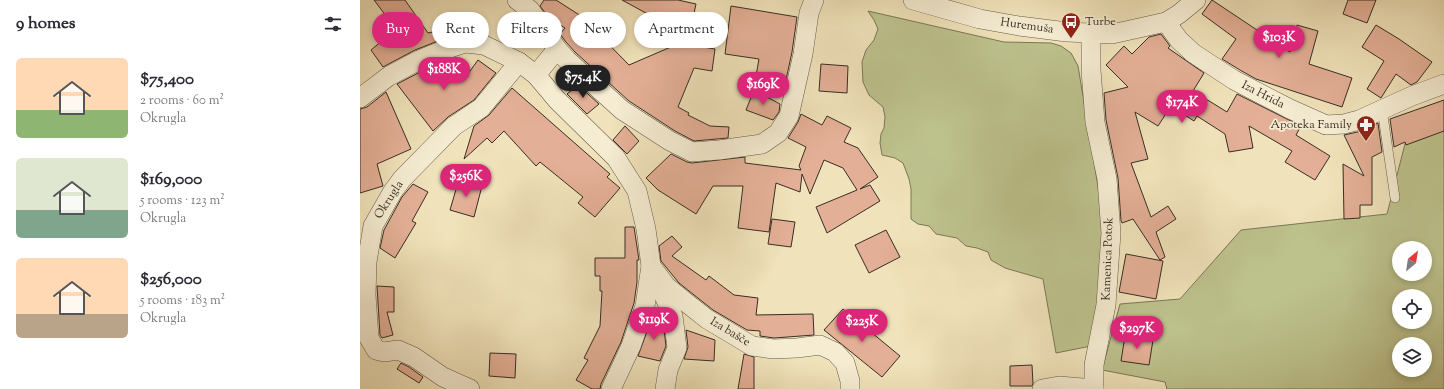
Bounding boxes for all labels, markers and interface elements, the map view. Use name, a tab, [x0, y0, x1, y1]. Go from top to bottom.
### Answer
bus stop icon: Turbe	[1060, 11, 1082, 39]
text: 9 homes	[16, 12, 75, 36]
chip: Buy	[372, 12, 424, 48]
chip: Rent	[432, 12, 489, 48]
chip: Filters	[497, 12, 562, 48]
chip: New	[570, 12, 626, 48]
chip: Apartment	[634, 12, 728, 48]
icon: filters	[322, 13, 344, 35]
street label: Huremuša	[999, 13, 1055, 39]
place label: Turbe	[1085, 13, 1116, 31]
pin: $103K	[1251, 25, 1307, 59]
text: $103K	[1263, 29, 1295, 47]
pin: $188K	[416, 57, 472, 91]
text: $188K	[427, 61, 461, 79]
pin: $75.4K	[550, 65, 616, 99]
text: $75,400	[140, 68, 194, 92]
text: $75.4K	[564, 69, 602, 87]
pin: $169K	[735, 72, 791, 106]
icon: home	[48, 74, 96, 122]
text: $169K	[746, 76, 780, 94]
street label: Iza Hrida	[1238, 76, 1288, 114]
pin: $174K	[1154, 90, 1210, 124]
text: 2 rooms · 60 m²	[140, 92, 224, 110]
text: $174K	[1166, 94, 1198, 112]
text: Okrugla	[140, 110, 186, 128]
pharmacy icon: Apoteka Family	[1355, 114, 1377, 142]
place label: Apoteka Family	[1270, 116, 1352, 134]
pin: $256K	[438, 164, 494, 198]
text: $169,000	[140, 168, 202, 192]
text: $256K	[449, 168, 483, 186]
icon: home	[48, 174, 96, 222]
street label: Okrugla	[370, 177, 408, 223]
text: 5 rooms · 123 m²	[140, 192, 225, 210]
text: Okrugla	[140, 210, 186, 228]
street label: Kamenica Potok	[1098, 217, 1118, 301]
north arrow	[1392, 241, 1432, 281]
map controls	[1392, 241, 1432, 377]
text: $256,000	[140, 268, 202, 292]
icon: home	[48, 274, 96, 322]
button: locate	[1392, 289, 1432, 329]
text: 5 rooms · 183 m²	[140, 292, 225, 310]
pin: $119K	[626, 307, 682, 341]
pin: $225K	[834, 309, 890, 343]
text: Okrugla	[140, 310, 186, 328]
text: $119K	[638, 311, 670, 329]
street label: Iza bašče	[706, 313, 754, 351]
text: $225K	[846, 313, 878, 331]
pin: $297K	[1109, 316, 1165, 350]
text: $297K	[1119, 320, 1155, 338]
button: layers	[1392, 337, 1432, 377]

